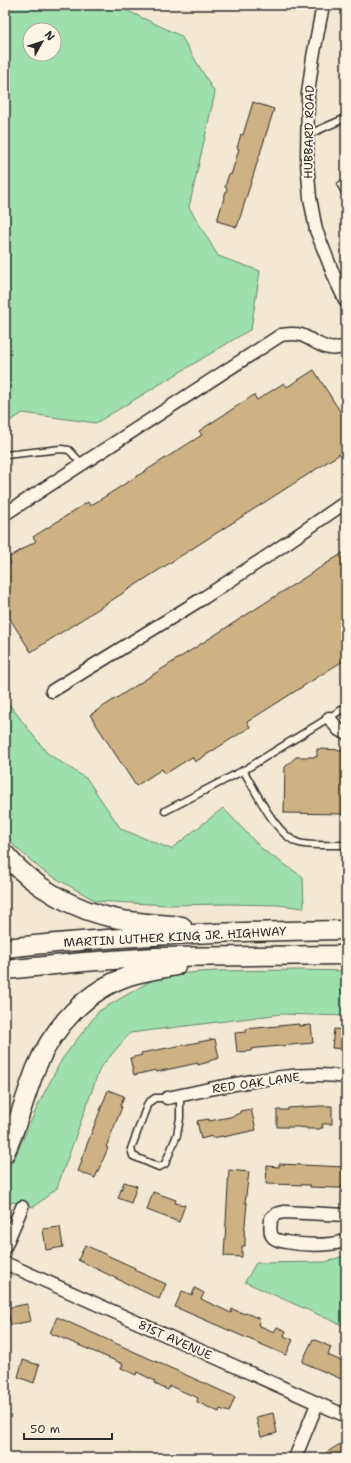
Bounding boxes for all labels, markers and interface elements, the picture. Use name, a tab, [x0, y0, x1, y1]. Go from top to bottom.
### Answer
north arrow	[22, 22, 62, 62]
text: N	[41, 28, 58, 44]
street label: HUBBARD ROAD	[300, 85, 318, 179]
street label: MARTIN LUTHER KING JR. HIGHWAY	[63, 923, 288, 951]
street label: RED OAK LANE	[211, 1069, 301, 1097]
street label: 81ST AVENUE	[136, 1317, 214, 1363]
scale bar	[24, 1415, 112, 1441]
text: 50 m	[30, 1421, 60, 1437]

